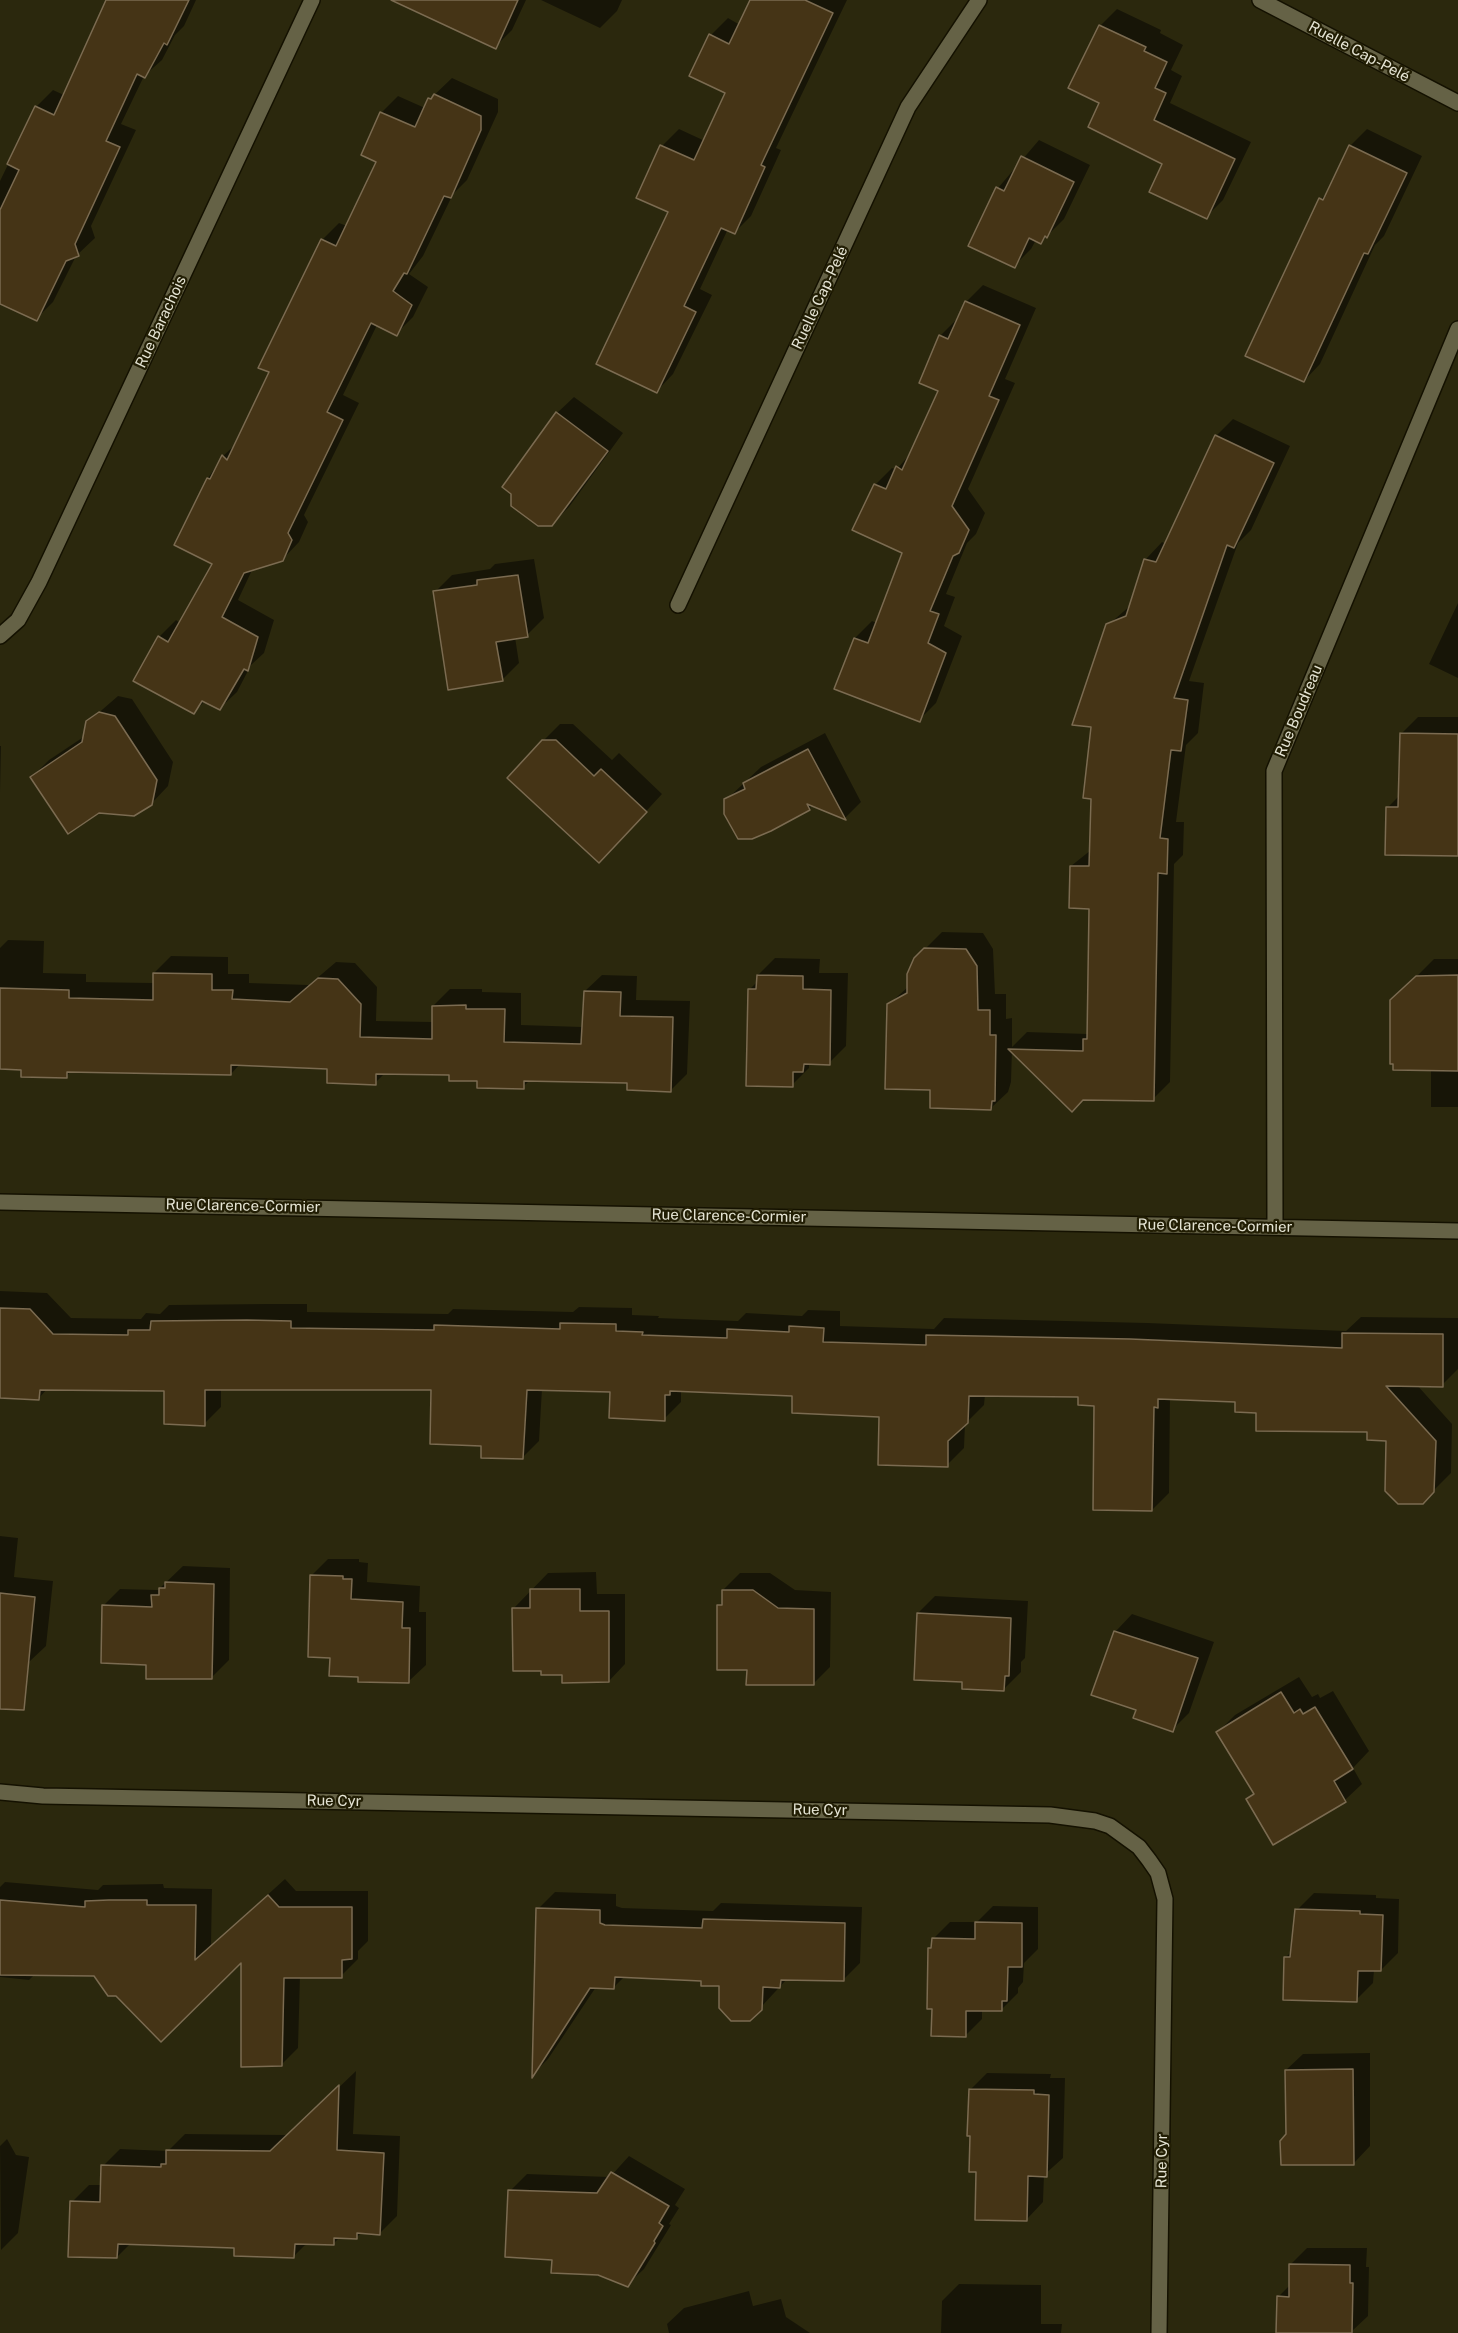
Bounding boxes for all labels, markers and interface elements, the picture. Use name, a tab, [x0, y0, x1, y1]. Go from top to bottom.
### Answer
street label: Ruelle Cap-Pelé	[1305, 18, 1413, 86]
street label: Ruelle Cap-Pelé	[788, 244, 852, 352]
street label: Rue Barachois	[132, 273, 190, 371]
street label: Rue Boudreau	[1272, 662, 1326, 760]
street label: Rue Clarence-Cormier	[165, 1196, 321, 1216]
street label: Rue Clarence-Cormier	[651, 1206, 807, 1226]
street label: Rue Clarence-Cormier	[1137, 1216, 1293, 1236]
street label: Rue Cyr	[306, 1792, 362, 1810]
street label: Rue Cyr	[792, 1801, 848, 1819]
street label: Rue Cyr	[1153, 2133, 1171, 2189]

